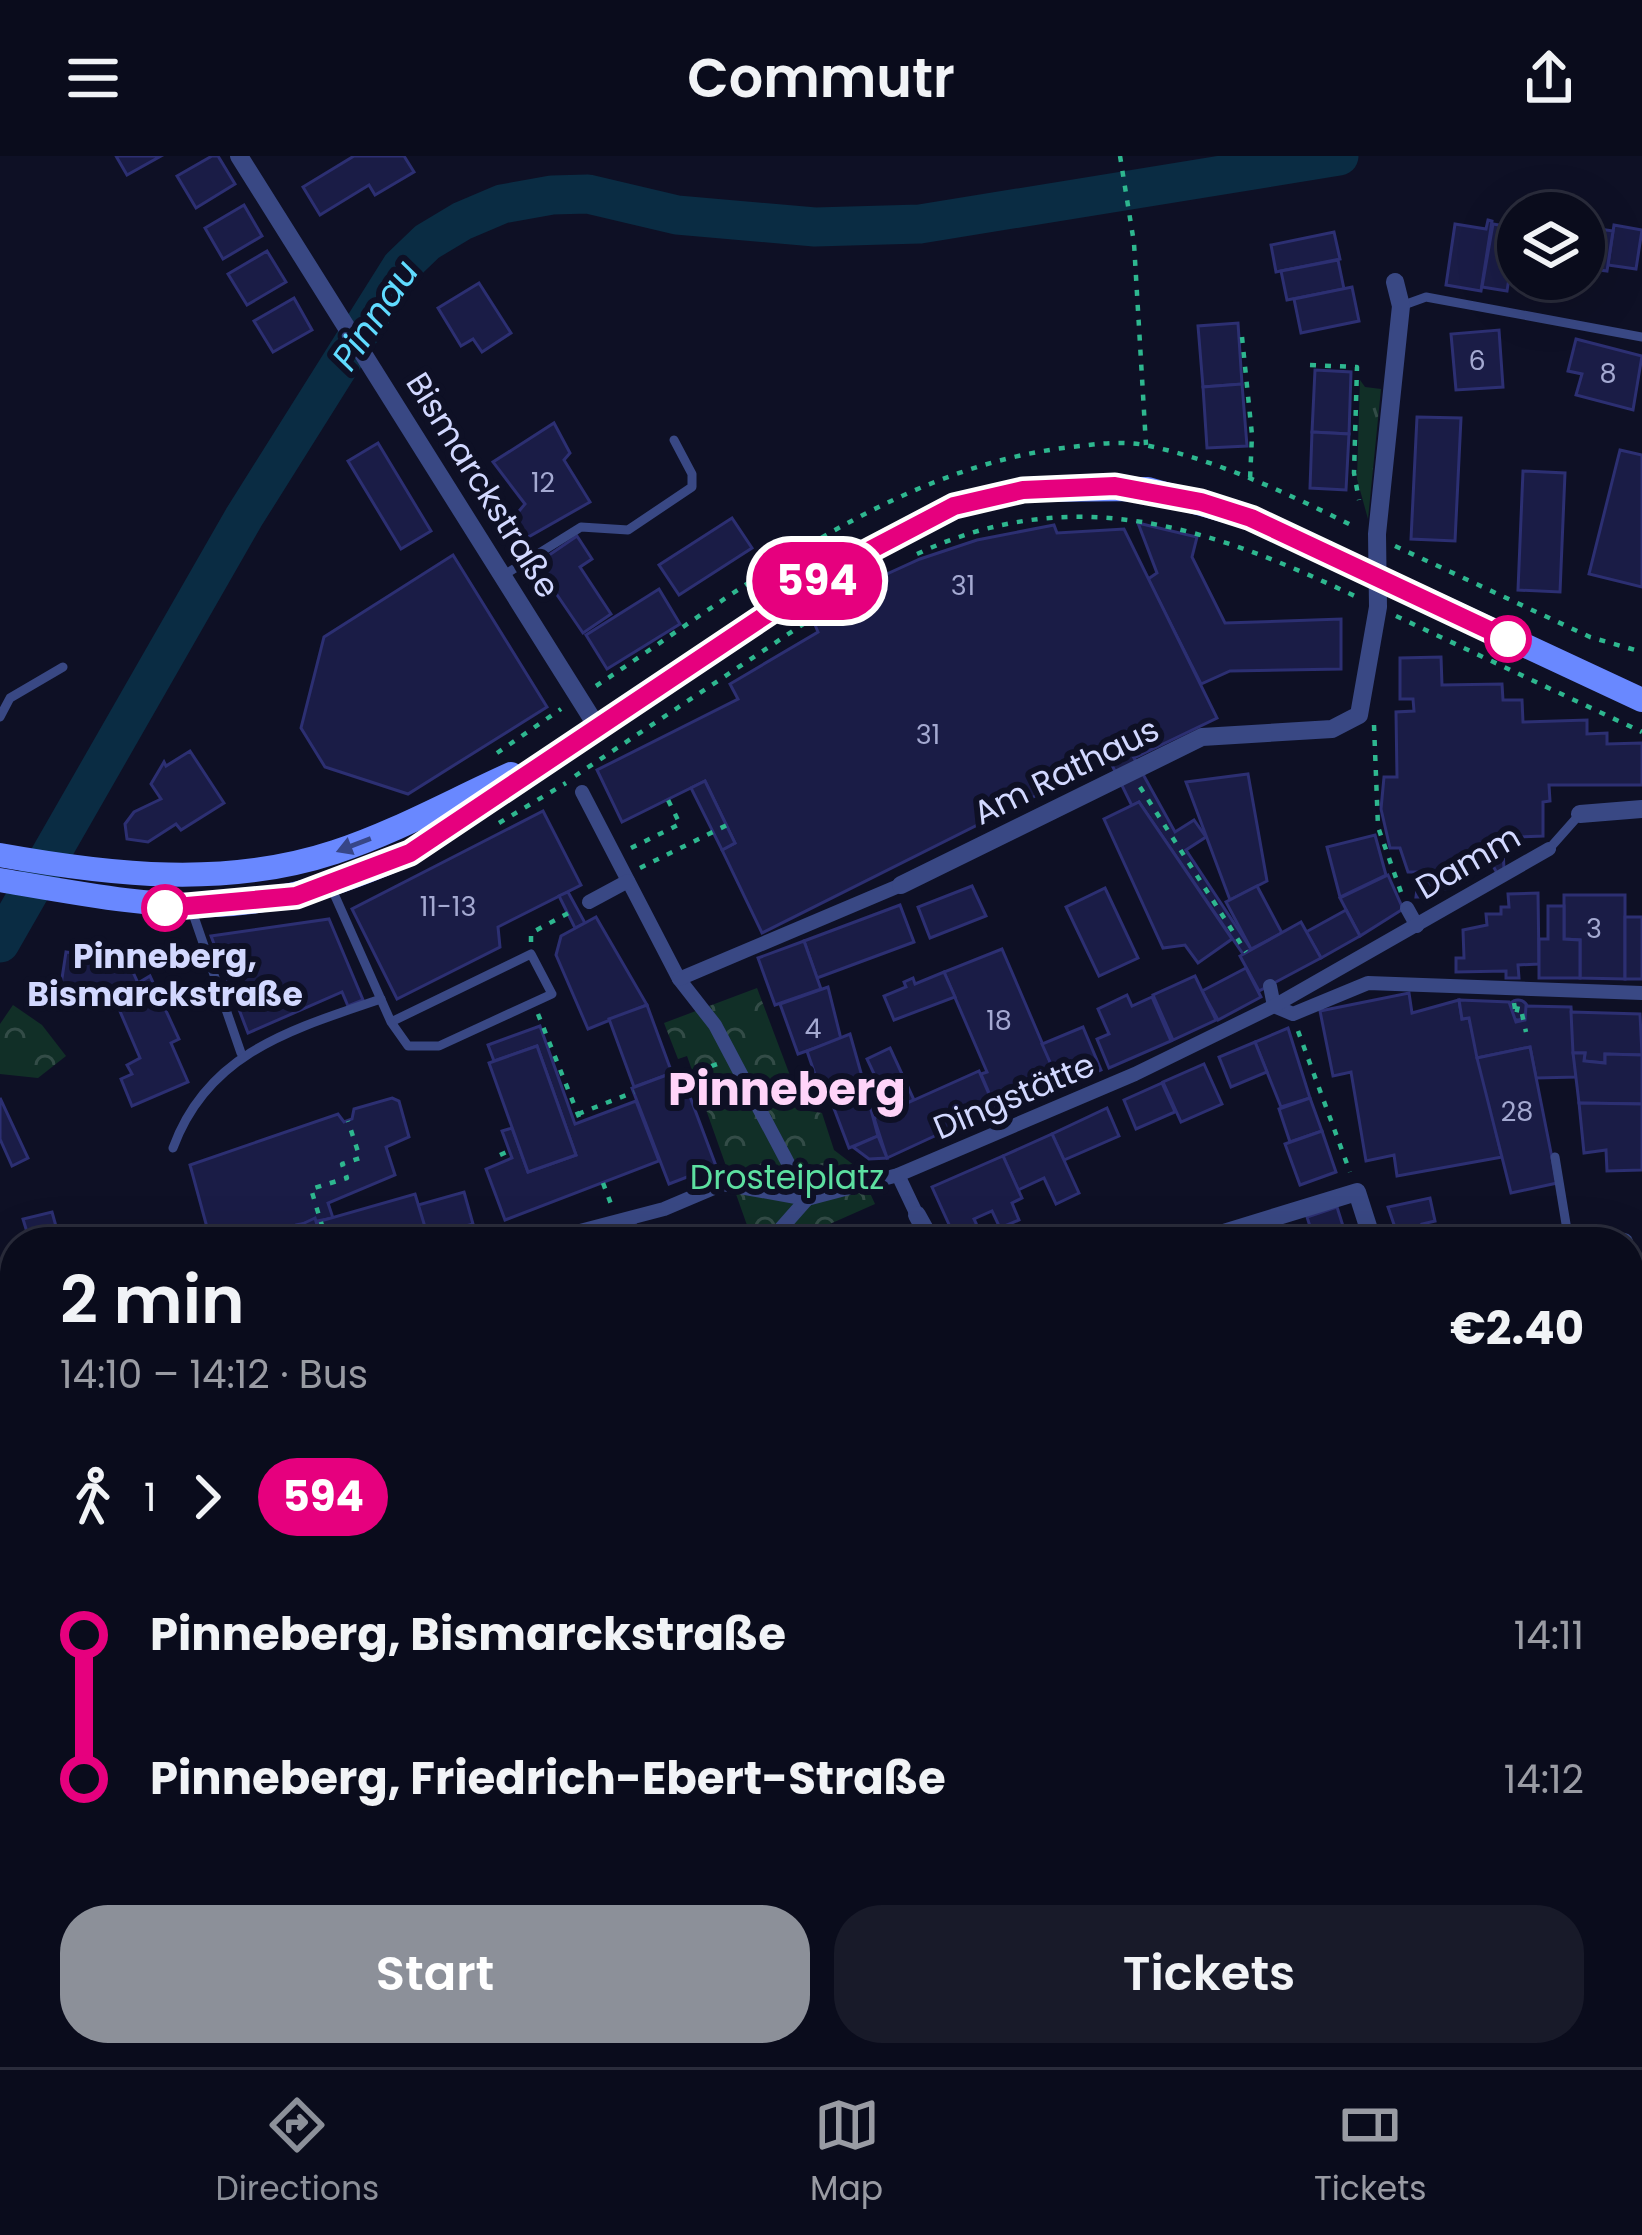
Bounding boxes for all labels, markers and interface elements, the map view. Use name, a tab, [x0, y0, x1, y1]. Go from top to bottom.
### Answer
text: Commutr	[687, 40, 955, 116]
icon: menu	[60, 45, 126, 111]
icon: share	[1516, 45, 1582, 111]
map controls	[1497, 192, 1605, 300]
button: layers	[1497, 192, 1605, 300]
water label: Pinnau	[319, 250, 431, 380]
house number: 6	[1468, 342, 1486, 379]
house number: 8	[1599, 355, 1617, 392]
street label: Bismarckstraße	[395, 363, 571, 607]
house number: 12	[531, 464, 555, 501]
line badge: 594	[748, 542, 886, 620]
text: 594	[776, 551, 858, 610]
house number: 31	[951, 567, 975, 604]
unlabelled marker	[1486, 617, 1530, 661]
street label: Am Rathaus	[965, 706, 1167, 836]
house number: 31	[916, 716, 940, 753]
street label: Damm	[1407, 813, 1529, 911]
one-way arrow	[335, 836, 371, 855]
marker: Pinneberg, Bismarckstraße	[143, 886, 187, 930]
house number: 11-13	[420, 888, 476, 925]
house number: 3	[1586, 910, 1602, 947]
place label: Pinneberg, Bismarckstraße	[27, 933, 303, 1018]
house number: 18	[986, 1002, 1012, 1039]
house number: 4	[805, 1010, 822, 1047]
street label: Dingstätte	[926, 1041, 1102, 1151]
district label: Pinneberg	[668, 1058, 906, 1121]
house number: 28	[1501, 1093, 1533, 1130]
park label: Drosteiplatz	[690, 1154, 884, 1201]
text: 2 min	[60, 1254, 245, 1346]
text: €2.40	[1450, 1297, 1584, 1360]
text: 14:10 – 14:12 · Bus	[60, 1347, 368, 1402]
icon: walk	[60, 1464, 126, 1530]
icon: forward	[174, 1464, 240, 1530]
text: 594	[282, 1467, 364, 1526]
text: 1	[144, 1470, 156, 1525]
text: Pinneberg, Bismarckstraße	[150, 1603, 786, 1666]
text: 14:11	[1514, 1608, 1584, 1663]
text: Pinneberg, Friedrich-Ebert-Straße	[150, 1747, 946, 1810]
text: 14:12	[1504, 1752, 1584, 1807]
button: Start	[60, 1905, 810, 2043]
button: Tickets	[834, 1905, 1584, 2043]
tab: Directions	[215, 2092, 379, 2214]
tab: Map	[810, 2092, 883, 2214]
tab: Tickets	[1314, 2092, 1427, 2214]

